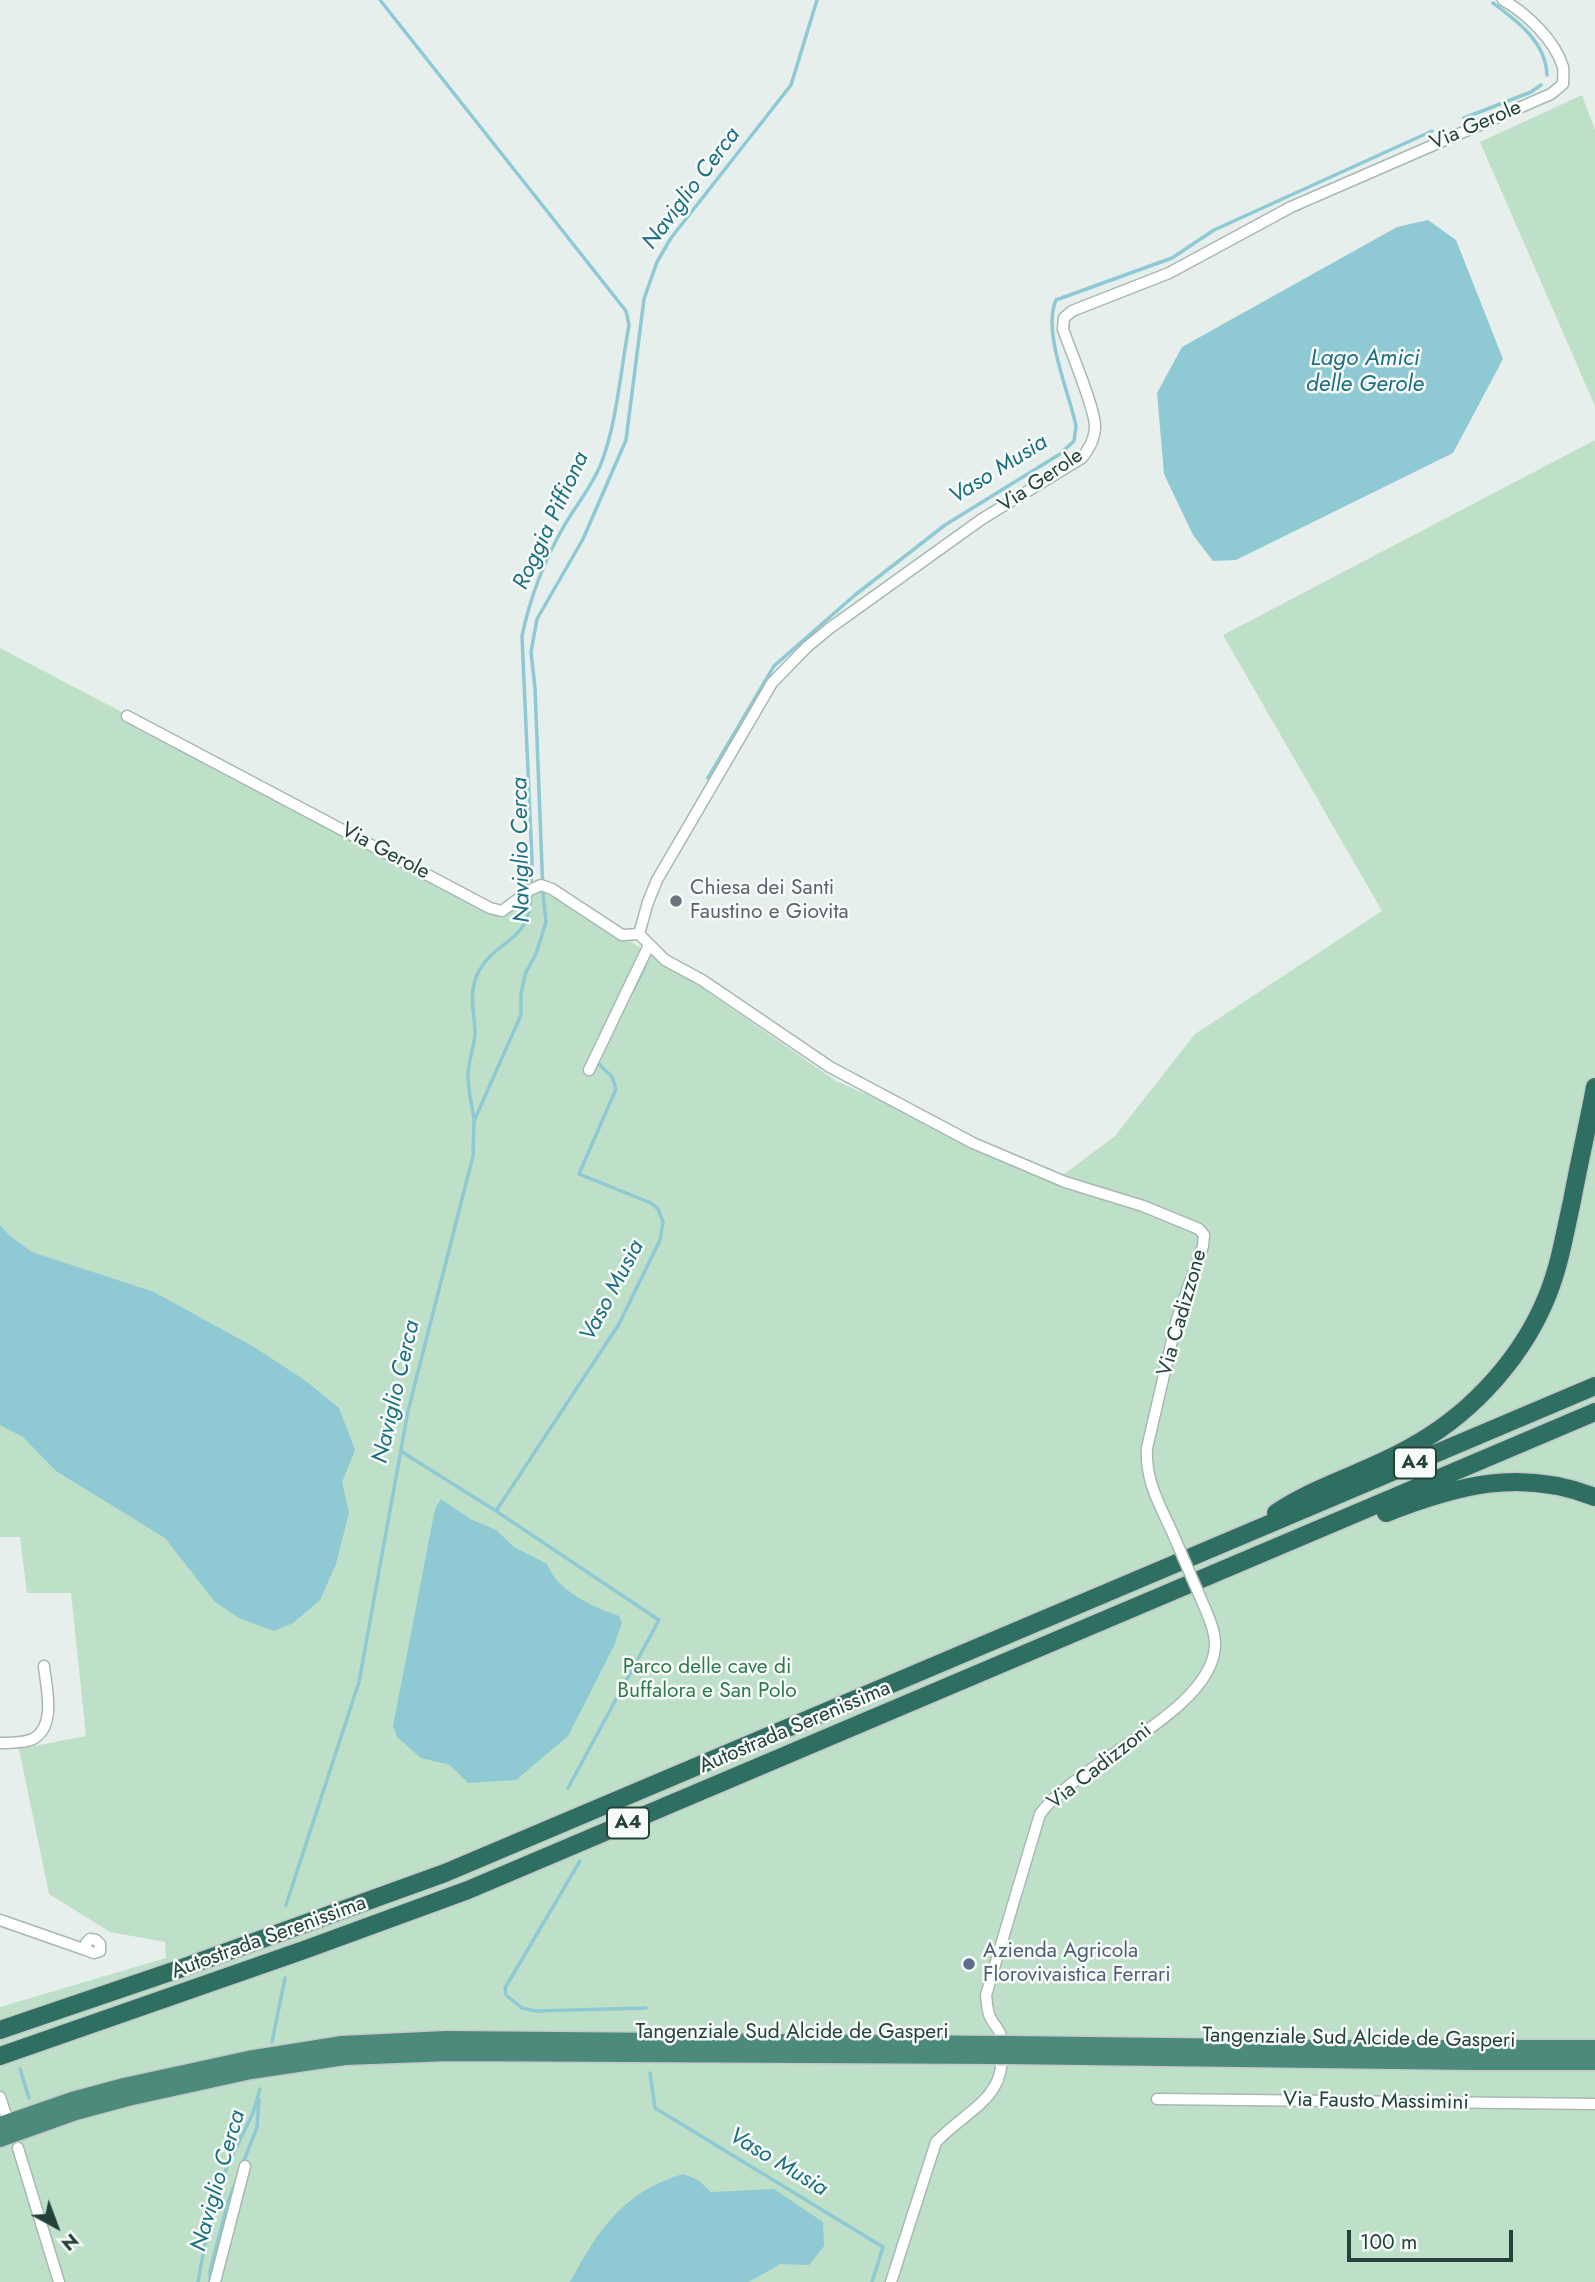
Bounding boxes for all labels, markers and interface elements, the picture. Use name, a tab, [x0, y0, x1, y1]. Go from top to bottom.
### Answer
street label: Via Gerole	[1427, 95, 1525, 157]
water label: Naviglio Cerca	[637, 122, 747, 256]
water label: Lago Amici delle Gerole	[1306, 345, 1424, 399]
water label: Vaso Musia	[945, 429, 1053, 511]
street label: Via Gerole	[994, 443, 1088, 519]
water label: Roggia Piffiona	[508, 448, 596, 594]
water label: Naviglio Cerca	[507, 777, 537, 923]
street label: Via Gerole	[336, 818, 434, 886]
place label: Chiesa dei Santi Faustino e Giovita	[690, 876, 849, 926]
marker: Chiesa dei Santi Faustino e Giovita	[668, 893, 684, 909]
water label: Vaso Musia	[575, 1236, 651, 1346]
street label: Via Cadizzone	[1153, 1247, 1213, 1379]
water label: Naviglio Cerca	[367, 1318, 427, 1466]
road number: A4	[1394, 1448, 1436, 1478]
park label: Parco delle cave di Buffalora e San Polo	[617, 1655, 797, 1705]
street label: Autostrada Serenissima	[695, 1676, 895, 1780]
street label: Via Cadizzoni	[1043, 1719, 1157, 1815]
road number: A4	[607, 1808, 649, 1839]
street label: Autostrada Serenissima	[168, 1891, 370, 1985]
place label: Azienda Agricola Florovivaistica Ferrari	[983, 1939, 1171, 1989]
marker: Azienda Agricola Florovivaistica Ferrari	[961, 1956, 977, 1972]
street label: Tangenziale Sud Alcide de Gasperi	[635, 2020, 949, 2046]
street label: Tangenziale Sud Alcide de Gasperi	[1202, 2024, 1516, 2054]
street label: Via Fausto Massimini	[1283, 2088, 1469, 2116]
water label: Naviglio Cerca	[186, 2107, 252, 2255]
water label: Vaso Musia	[724, 2123, 832, 2203]
north arrow	[21, 2191, 91, 2261]
scale bar	[1350, 2216, 1516, 2260]
text: N	[56, 2227, 85, 2257]
text: 100 m	[1360, 2227, 1417, 2257]

